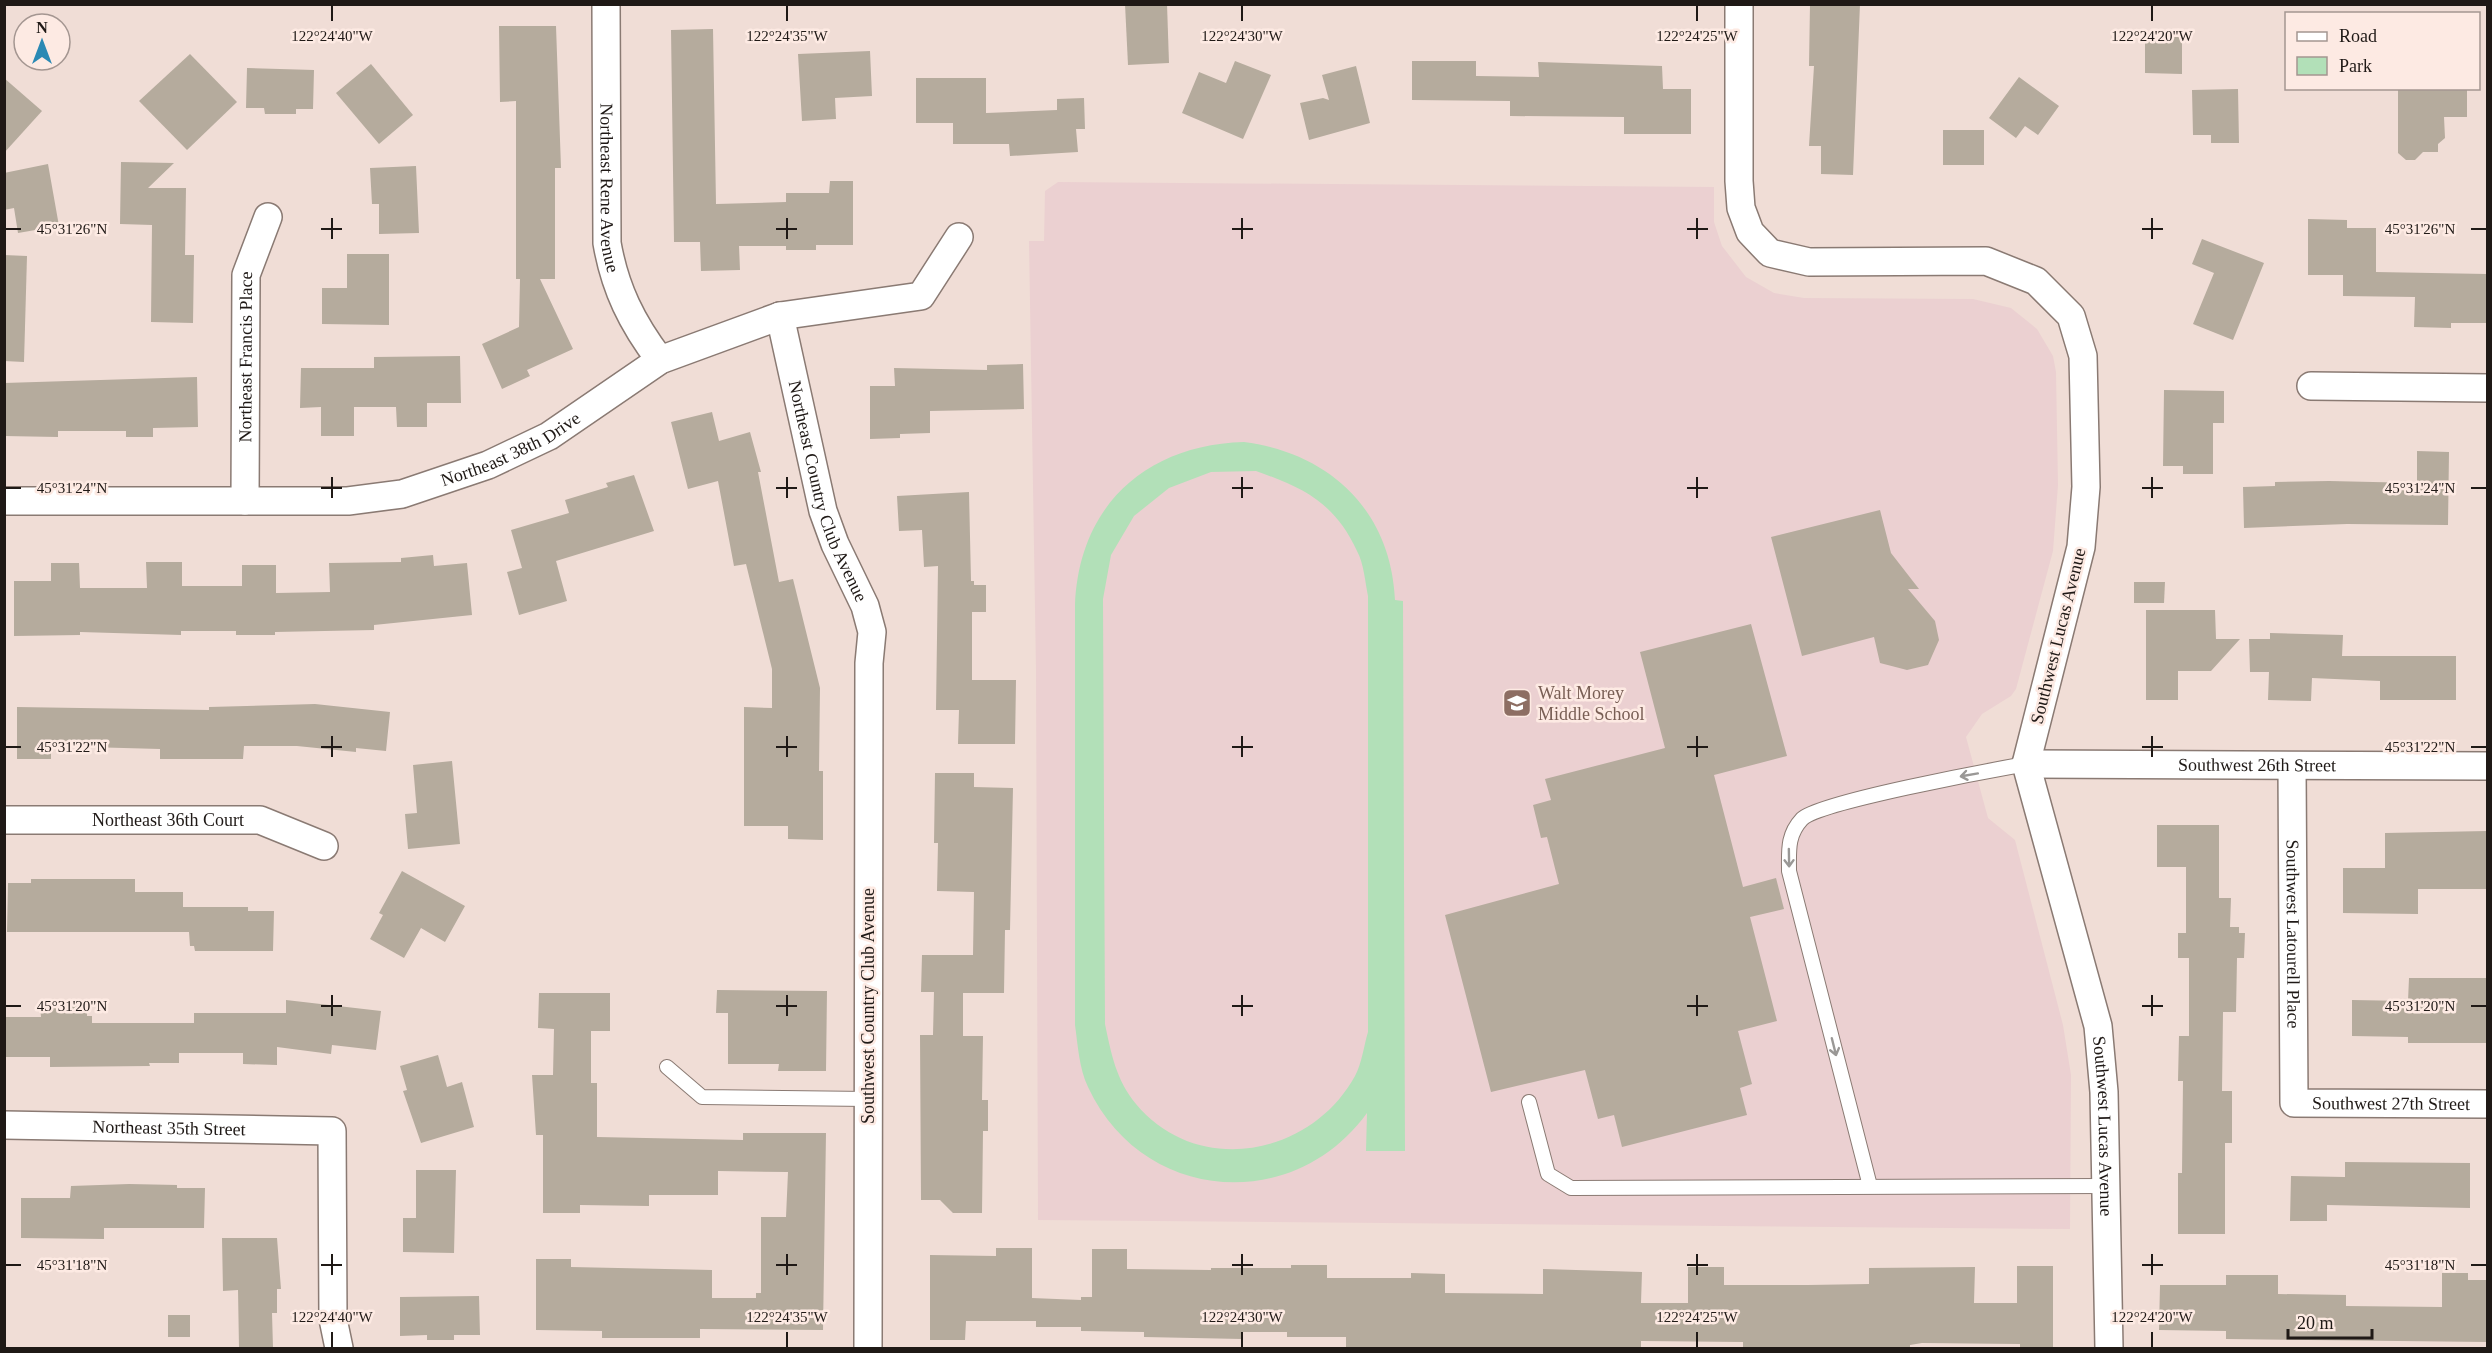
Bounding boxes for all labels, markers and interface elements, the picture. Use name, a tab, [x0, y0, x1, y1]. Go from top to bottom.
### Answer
north arrow	[12, 12, 72, 72]
legend	[2285, 12, 2480, 90]
text: N	[36, 19, 48, 36]
text: Road	[2339, 26, 2377, 46]
text: 122°24'40"W	[291, 28, 374, 44]
text: 122°24'35"W	[746, 28, 829, 44]
text: 122°24'30"W	[1201, 28, 1284, 44]
text: 122°24'25"W	[1656, 28, 1739, 44]
text: 122°24'20"W	[2111, 28, 2194, 44]
text: Park	[2339, 56, 2372, 76]
street label: Northeast Rene Avenue	[596, 103, 623, 275]
text: 45°31'26"N	[37, 221, 107, 237]
text: 45°31'26"N	[2385, 221, 2455, 237]
street label: Northeast Francis Place	[235, 271, 256, 443]
street label: Northeast Country Club Avenue	[785, 379, 871, 605]
street label: Northeast 38th Drive	[438, 408, 584, 490]
text: 45°31'24"N	[37, 480, 107, 496]
text: 45°31'24"N	[2385, 480, 2455, 496]
street label: Southwest Lucas Avenue	[2026, 546, 2090, 726]
place label: Walt Morey Middle School	[1538, 683, 1645, 724]
school or university icon: Walt Morey Middle School	[1501, 687, 1533, 719]
text: 45°31'22"N	[37, 739, 107, 755]
text: 45°31'22"N	[2385, 739, 2455, 755]
street label: Southwest 26th Street	[2178, 755, 2336, 775]
one-way arrow	[1959, 769, 1979, 780]
street label: Northeast 36th Court	[92, 810, 244, 830]
street label: Southwest Latourell Place	[2282, 839, 2304, 1029]
one-way arrow	[1783, 847, 1795, 867]
street label: Southwest Country Club Avenue	[858, 888, 878, 1124]
text: 45°31'20"N	[37, 998, 107, 1014]
text: 45°31'20"N	[2385, 998, 2455, 1014]
street label: Southwest Lucas Avenue	[2089, 1035, 2116, 1217]
one-way arrow	[1829, 1037, 1841, 1056]
street label: Southwest 27th Street	[2312, 1093, 2470, 1114]
street label: Northeast 35th Street	[92, 1117, 246, 1139]
text: 45°31'18"N	[37, 1257, 107, 1273]
text: 45°31'18"N	[2385, 1257, 2455, 1273]
scale bar	[2288, 1302, 2372, 1340]
text: 122°24'40"W	[291, 1309, 374, 1325]
text: 122°24'35"W	[746, 1309, 829, 1325]
text: 122°24'30"W	[1201, 1309, 1284, 1325]
text: 122°24'25"W	[1656, 1309, 1739, 1325]
text: 122°24'20"W	[2111, 1309, 2194, 1325]
text: 20 m	[2297, 1313, 2334, 1333]

